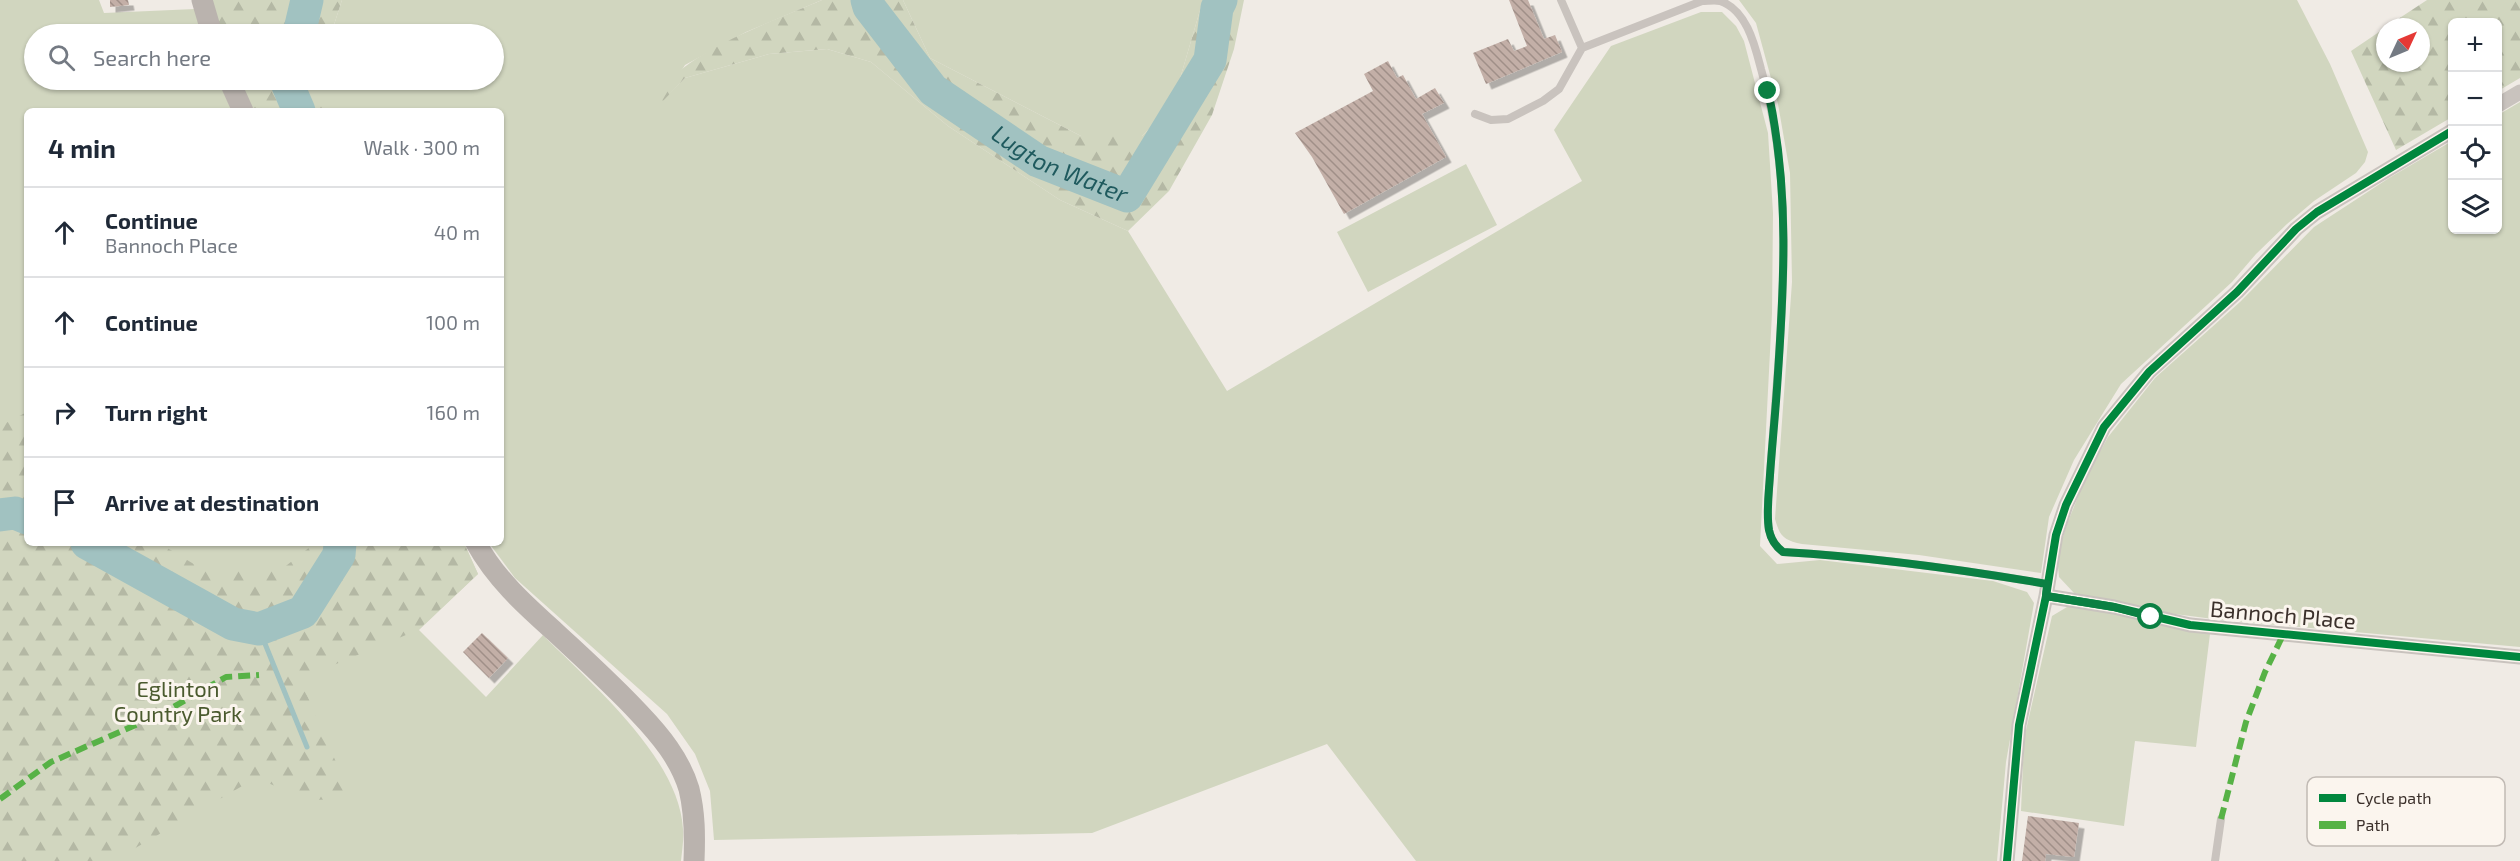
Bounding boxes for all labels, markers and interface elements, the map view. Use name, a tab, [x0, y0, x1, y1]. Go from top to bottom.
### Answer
north arrow	[2376, 18, 2430, 72]
map controls	[2448, 18, 2502, 234]
button: +	[2448, 18, 2502, 72]
search box	[24, 24, 504, 90]
icon: search	[45, 41, 78, 74]
text: Search here	[93, 44, 211, 70]
button: −	[2448, 72, 2502, 126]
route end	[1754, 77, 1780, 103]
water label: Lugton Water	[987, 118, 1133, 208]
button: locate	[2448, 126, 2502, 180]
text: 4 min	[48, 132, 116, 163]
text: Walk · 300 m	[364, 135, 480, 159]
button: layers	[2448, 180, 2502, 234]
text: Continue	[105, 207, 198, 233]
icon: ahead	[48, 216, 81, 249]
text: 40 m	[434, 220, 480, 244]
text: Bannoch Place	[105, 233, 238, 257]
icon: ahead	[48, 306, 81, 339]
text: Continue	[105, 309, 198, 335]
text: 100 m	[426, 310, 480, 334]
icon: right	[48, 396, 81, 429]
text: Turn right	[105, 399, 207, 425]
text: 160 m	[427, 400, 480, 424]
icon: arrive	[48, 486, 81, 519]
text: Arrive at destination	[105, 489, 319, 515]
street label: Bannoch Place	[2209, 595, 2357, 633]
route start	[2137, 603, 2163, 629]
park label: Eglinton Country Park	[114, 675, 242, 726]
legend	[2307, 777, 2505, 846]
text: Cycle path	[2356, 788, 2432, 807]
text: Path	[2356, 815, 2390, 834]

